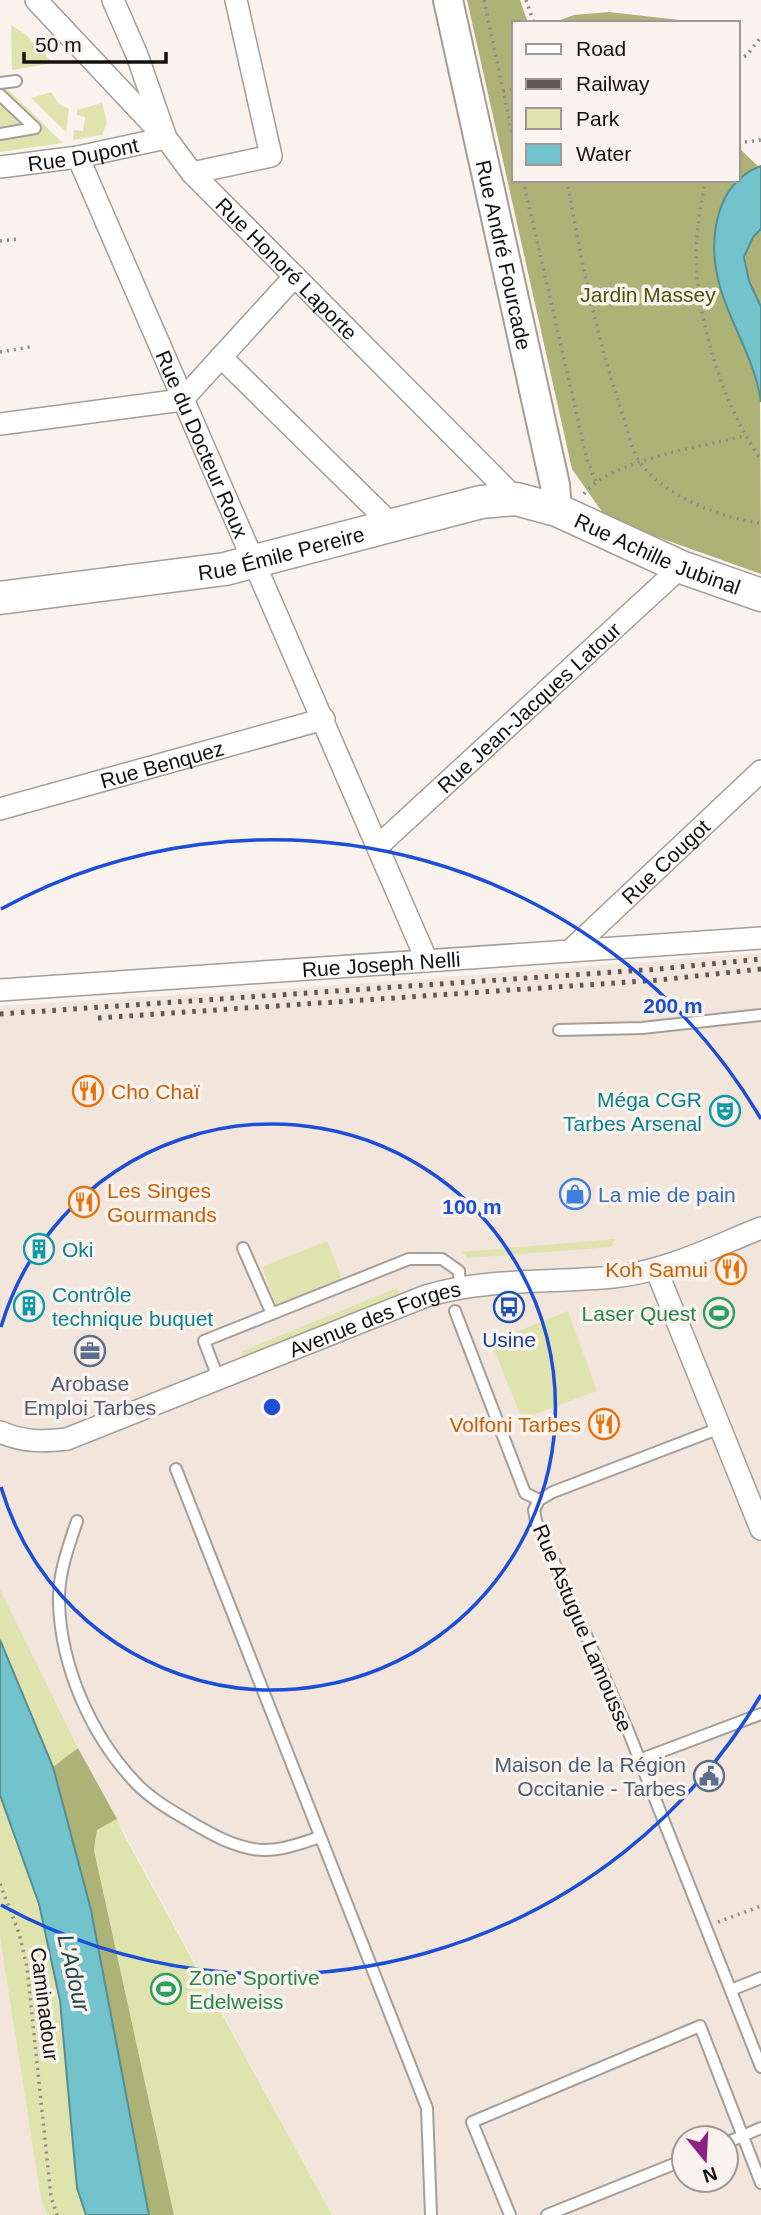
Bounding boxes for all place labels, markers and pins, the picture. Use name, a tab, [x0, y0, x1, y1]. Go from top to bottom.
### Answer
restaurant icon: Cho Chaï	[71, 1074, 105, 1108]
place label: Cho Chaï	[111, 1080, 200, 1103]
place label: Méga CGR Tarbes Arsenal	[563, 1088, 702, 1135]
theatre icon: Méga CGR Tarbes Arsenal	[708, 1094, 742, 1128]
shop icon: La mie de pain	[558, 1177, 592, 1211]
place label: Les Singes Gourmands	[107, 1179, 217, 1226]
place label: La mie de pain	[598, 1183, 736, 1206]
restaurant icon: Les Singes Gourmands	[67, 1185, 101, 1219]
building icon: Oki	[22, 1232, 56, 1266]
place label: Oki	[62, 1238, 94, 1261]
restaurant icon: Koh Samui	[714, 1252, 748, 1286]
place label: Koh Samui	[605, 1258, 708, 1281]
place label: Contrôle technique buquet	[52, 1283, 213, 1330]
building icon: Contrôle technique buquet	[12, 1289, 46, 1323]
bus stop icon: Usine	[492, 1290, 526, 1324]
sports icon: Laser Quest	[702, 1296, 736, 1330]
place label: Laser Quest	[582, 1302, 696, 1325]
place label: Usine	[482, 1328, 536, 1351]
office icon: Arobase Emploi Tarbes	[73, 1334, 107, 1368]
place label: Arobase Emploi Tarbes	[24, 1372, 156, 1419]
centre of rings	[260, 1395, 284, 1419]
restaurant icon: Volfoni Tarbes	[587, 1407, 621, 1441]
place label: Volfoni Tarbes	[449, 1413, 581, 1436]
place label: Maison de la Région Occitanie - Tarbes	[495, 1753, 686, 1800]
public building icon: Maison de la Région Occitanie - Tarbes	[692, 1759, 726, 1793]
place label: Zone Sportive Edelweiss	[189, 1966, 320, 2013]
sports icon: Zone Sportive Edelweiss	[149, 1972, 183, 2006]

